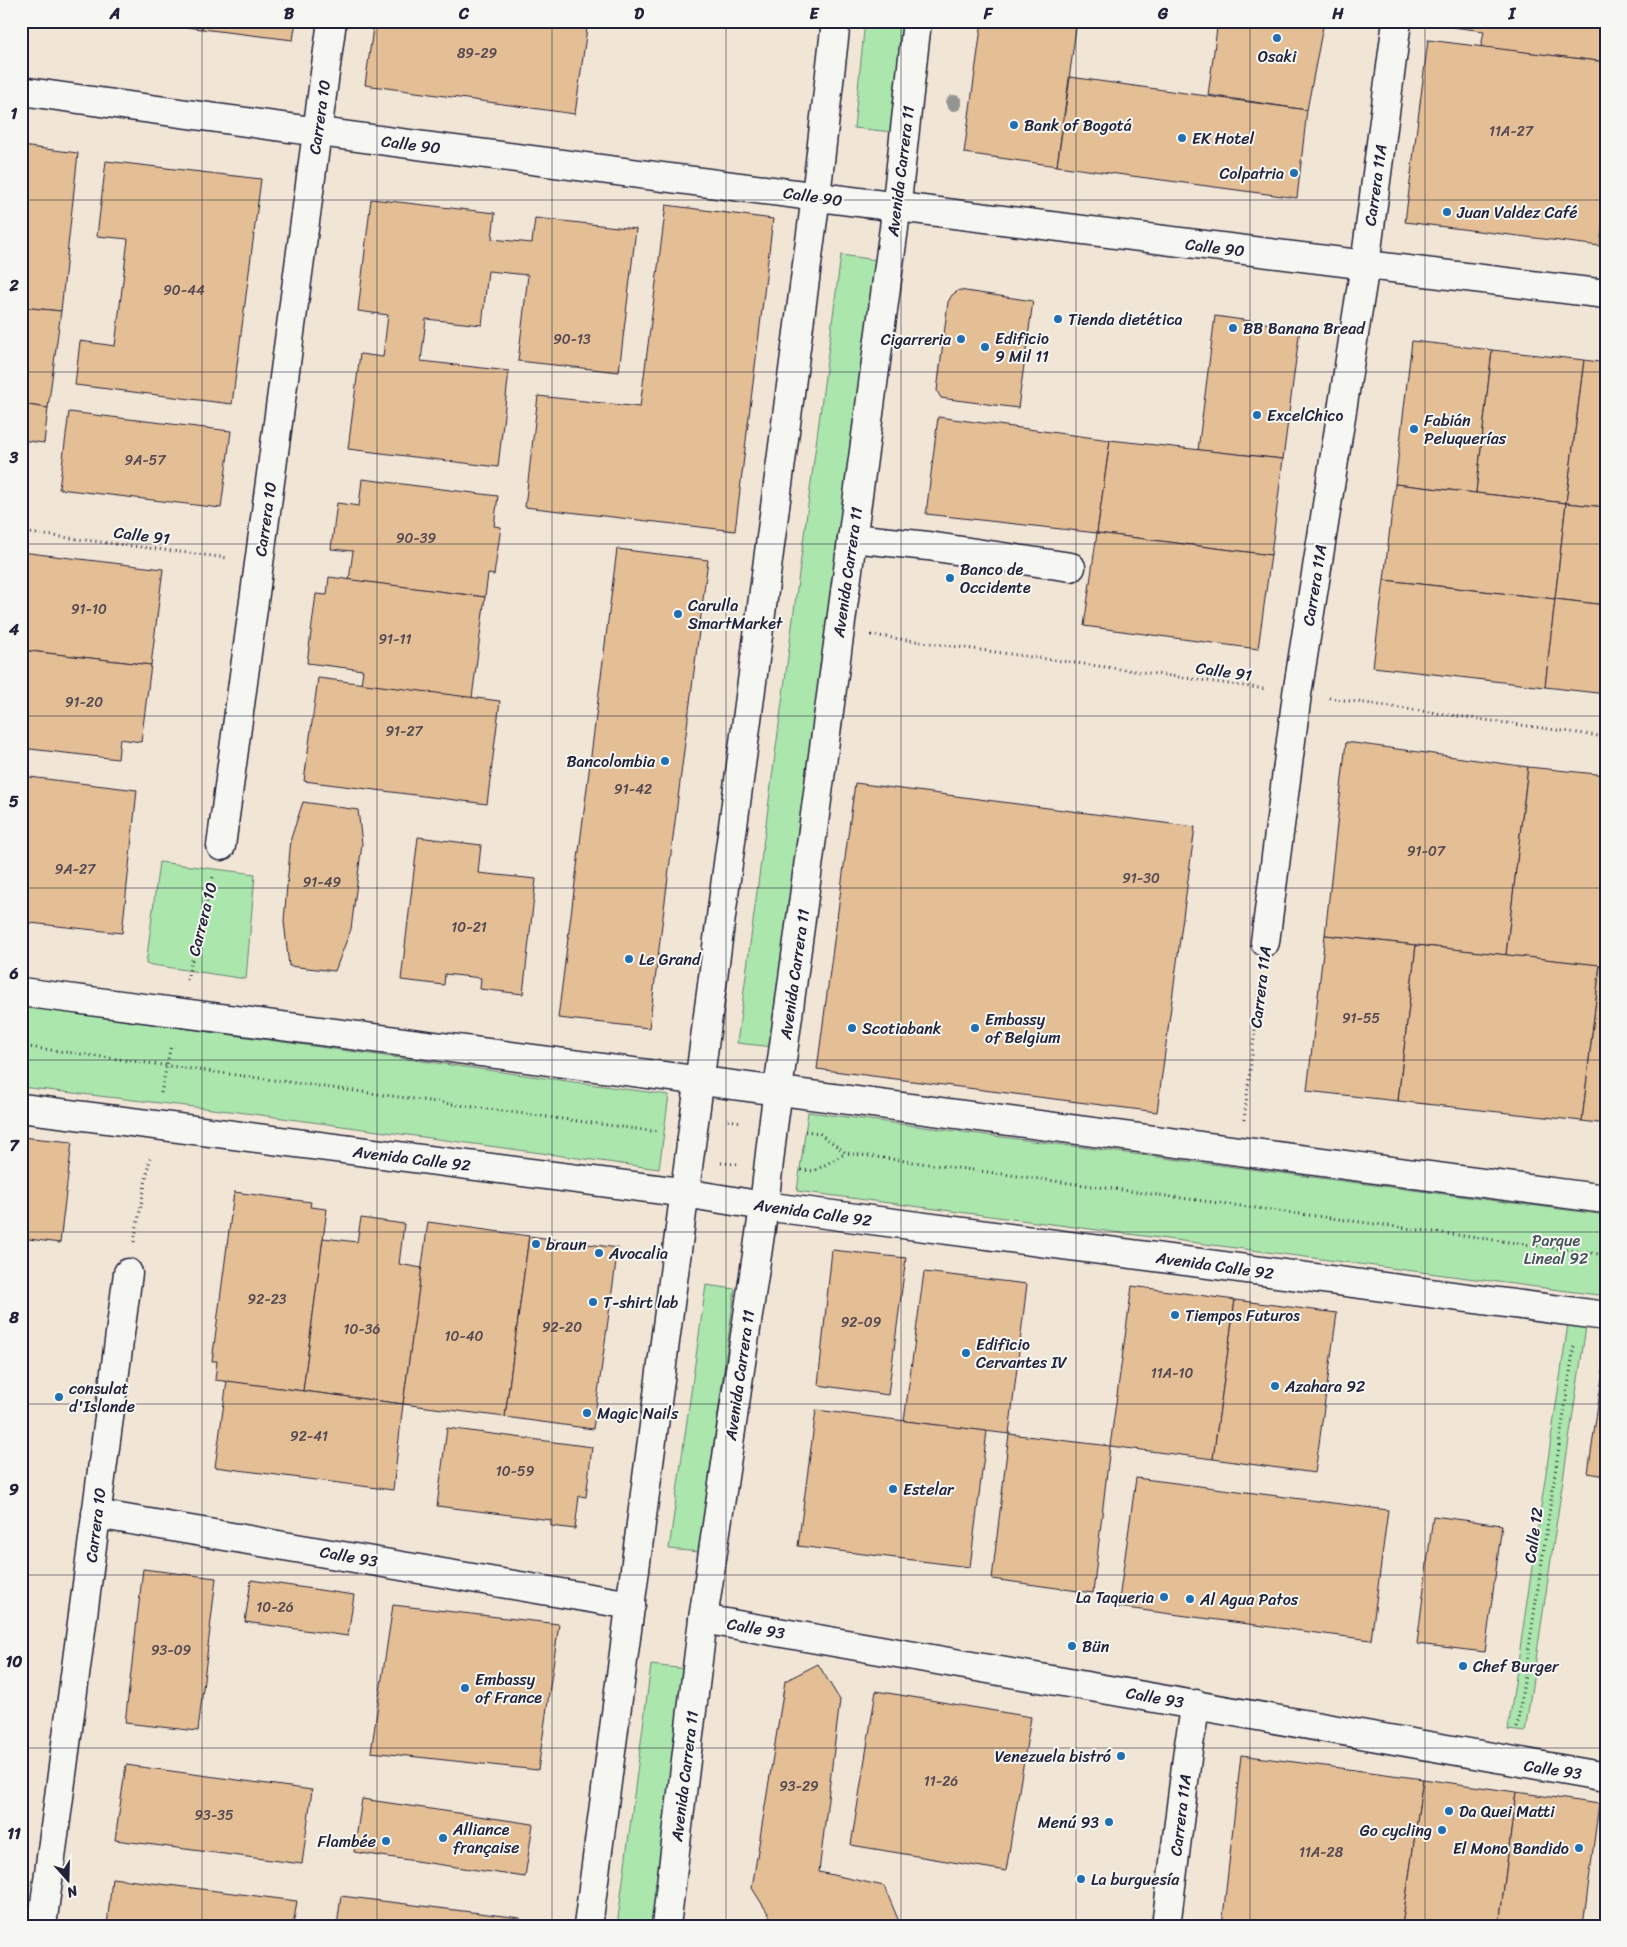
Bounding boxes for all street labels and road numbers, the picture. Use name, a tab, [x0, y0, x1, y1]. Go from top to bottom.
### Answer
street label: Carrera 10	[300, 78, 339, 156]
street label: Avenida Carrera 11	[878, 104, 923, 239]
street label: Calle 90	[380, 126, 442, 163]
street label: Carrera 11A	[1355, 142, 1396, 228]
street label: Calle 90	[781, 178, 844, 215]
street label: Calle 90	[1184, 229, 1246, 266]
street label: Carrera 10	[246, 480, 285, 558]
street label: Avenida Carrera 11	[824, 505, 871, 640]
street label: Calle 91	[112, 518, 172, 553]
street label: Carrera 11A	[1294, 542, 1335, 628]
street label: Calle 91	[1194, 653, 1254, 690]
street label: Carrera 10	[179, 879, 226, 959]
street label: Avenida Carrera 11	[771, 907, 818, 1042]
street label: Carrera 11A	[1241, 944, 1280, 1030]
street label: Avenida Calle 92	[350, 1137, 472, 1180]
street label: Avenida Calle 92	[751, 1190, 874, 1235]
street label: Avenida Calle 92	[1153, 1243, 1276, 1288]
street label: Avenida Carrera 11	[716, 1308, 763, 1443]
street label: Carrera 10	[77, 1486, 114, 1564]
street label: Calle 12	[1515, 1506, 1552, 1565]
street label: Calle 93	[318, 1537, 380, 1576]
street label: Calle 93	[725, 1609, 787, 1648]
street label: Calle 93	[1124, 1678, 1186, 1717]
street label: Avenida Carrera 11	[662, 1709, 707, 1844]
street label: Calle 93	[1522, 1751, 1584, 1788]
street label: Carrera 11A	[1161, 1772, 1200, 1858]

